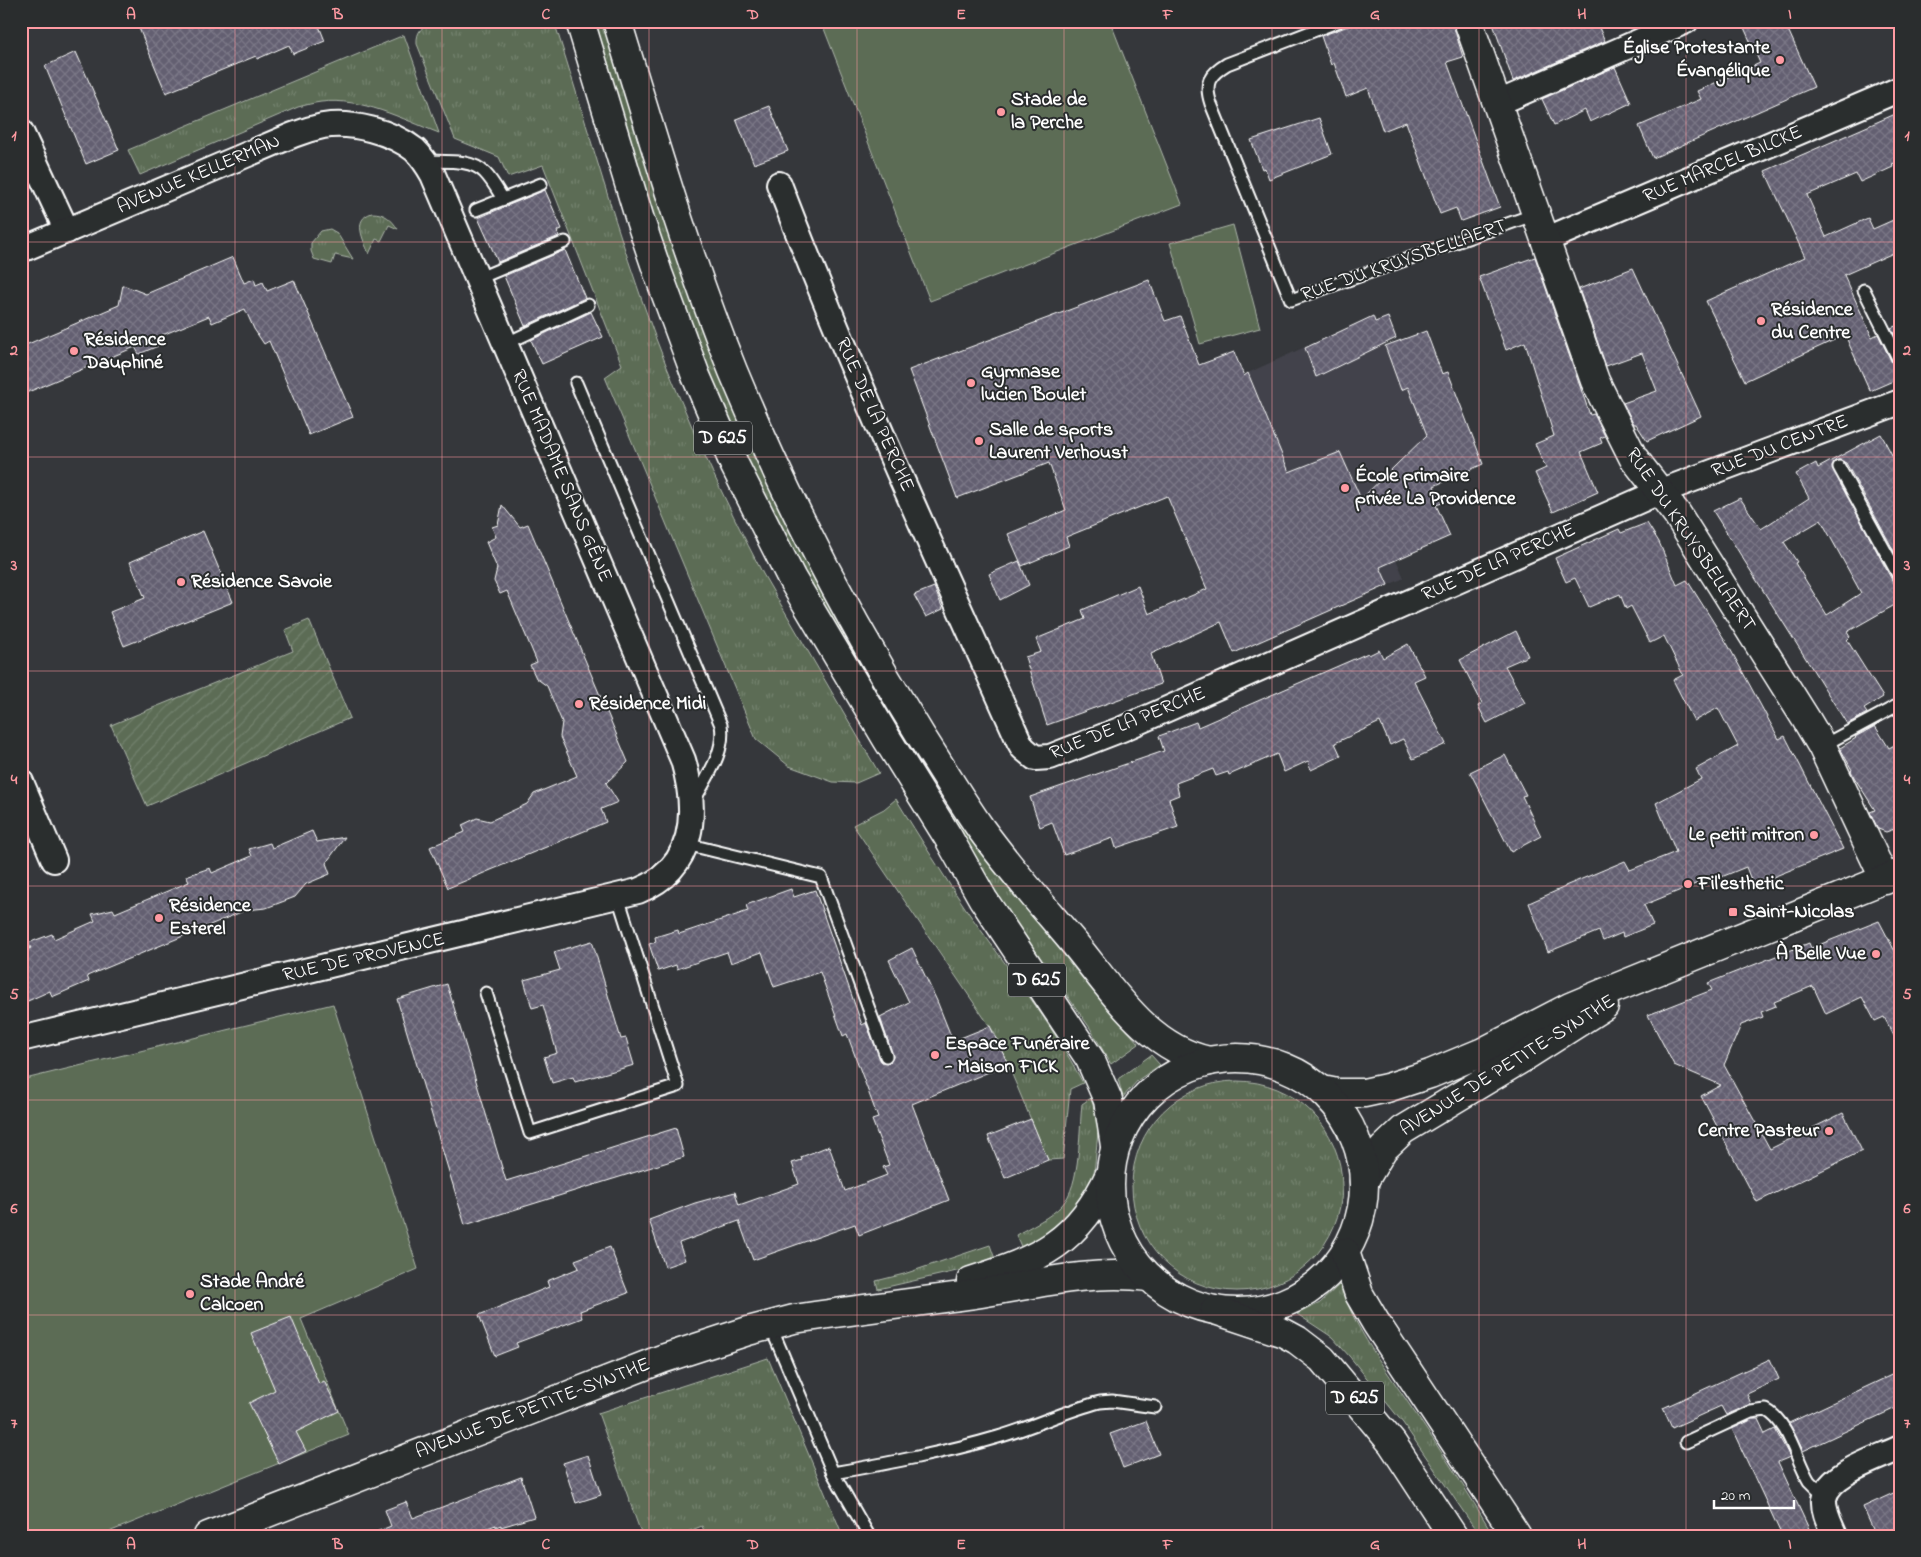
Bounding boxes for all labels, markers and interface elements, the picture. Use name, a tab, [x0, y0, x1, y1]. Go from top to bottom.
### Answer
text: A	[126, 3, 136, 27]
text: B	[332, 3, 344, 27]
text: C	[542, 3, 551, 27]
text: D	[746, 3, 759, 27]
text: E	[956, 3, 966, 27]
text: F	[1162, 3, 1174, 27]
text: G	[1370, 3, 1380, 27]
text: H	[1577, 3, 1587, 27]
text: I	[1788, 3, 1792, 27]
place label: Église Protestante Évangélique	[1623, 34, 1771, 87]
marker: Église Protestante Évangélique	[1774, 54, 1786, 66]
place label: Stade de la Perche	[1011, 86, 1088, 138]
marker: Stade de la Perche	[995, 106, 1007, 118]
street label: RUE MARCEL BILCKE	[1639, 118, 1807, 212]
text: 1	[11, 124, 17, 148]
text: 1	[1904, 124, 1910, 148]
street label: AVENUE KELLERMAN	[113, 127, 285, 223]
street label: RUE DU KRUYSBELLAERT	[1297, 212, 1511, 310]
place label: Résidence du Centre	[1771, 296, 1854, 348]
marker: Résidence du Centre	[1755, 315, 1767, 327]
place label: Résidence Dauphiné	[83, 326, 167, 378]
street label: RUE DE LA PERCHE	[827, 333, 921, 497]
text: 2	[9, 339, 18, 363]
text: 2	[1902, 339, 1911, 363]
marker: Résidence Dauphiné	[68, 345, 80, 357]
place label: Gymnase lucien Boulet	[981, 358, 1087, 410]
street label: RUE MADAME SANS GÊNE	[503, 365, 619, 587]
marker: Gymnase lucien Boulet	[965, 377, 977, 389]
street label: RUE DU CENTRE	[1707, 408, 1853, 486]
place label: Salle de sports Laurent Verhoust	[989, 416, 1128, 468]
road number: D 625	[694, 422, 752, 454]
marker: Salle de sports Laurent Verhoust	[973, 435, 985, 447]
street label: RUE DU KRUYSBELLAERT	[1618, 442, 1762, 638]
place label: École primaire privée La Providence	[1355, 462, 1517, 514]
marker: École primaire privée La Providence	[1339, 482, 1351, 494]
street label: RUE DE LA PERCHE	[1417, 516, 1581, 610]
text: 3	[10, 554, 18, 578]
text: 3	[1903, 554, 1911, 578]
place label: Résidence Savoie	[191, 568, 333, 597]
marker: Résidence Savoie	[175, 576, 187, 588]
street label: RUE DE LA PERCHE	[1046, 679, 1210, 769]
place label: Résidence Midi	[589, 690, 707, 719]
marker: Résidence Midi	[573, 698, 585, 710]
text: 4	[10, 768, 18, 792]
text: 4	[1903, 768, 1911, 792]
place label: Le petit mitron	[1688, 821, 1804, 850]
marker: Le petit mitron	[1808, 829, 1820, 841]
place label: Fil'esthetic	[1697, 870, 1785, 899]
marker: Fil'esthetic	[1682, 878, 1694, 890]
place label: Résidence Esterel	[169, 892, 252, 944]
place label: Saint-Nicolas	[1743, 898, 1854, 927]
marker: Saint-Nicolas	[1727, 906, 1739, 918]
marker: Résidence Esterel	[153, 912, 165, 924]
street label: RUE DE PROVENCE	[280, 925, 448, 991]
place label: À Belle Vue	[1776, 940, 1867, 969]
marker: À Belle Vue	[1870, 948, 1882, 960]
road number: D 625	[1008, 964, 1066, 996]
text: 5	[9, 983, 19, 1007]
text: 5	[1902, 983, 1912, 1007]
street label: AVENUE DE PETITE-SYNTHE	[1395, 988, 1621, 1144]
place label: Espace Funéraire - Maison FICK	[944, 1030, 1090, 1082]
marker: Espace Funéraire - Maison FICK	[929, 1049, 941, 1061]
place label: Centre Pasteur	[1698, 1117, 1820, 1146]
marker: Centre Pasteur	[1823, 1125, 1835, 1137]
text: 6	[9, 1197, 18, 1221]
text: 6	[1902, 1197, 1911, 1221]
place label: Stade André Calcoen	[200, 1268, 305, 1320]
marker: Stade André Calcoen	[184, 1288, 196, 1300]
street label: AVENUE DE PETITE-SYNTHE	[411, 1351, 655, 1467]
road number: D 625	[1326, 1382, 1384, 1415]
text: 7	[11, 1412, 18, 1436]
text: 7	[1904, 1412, 1911, 1436]
scale bar	[1714, 1477, 1794, 1509]
text: 20 m	[1721, 1485, 1751, 1507]
text: A	[126, 1533, 136, 1557]
text: B	[332, 1533, 344, 1557]
text: C	[542, 1533, 551, 1557]
text: D	[746, 1533, 759, 1557]
text: E	[956, 1533, 966, 1557]
text: F	[1162, 1533, 1174, 1557]
text: G	[1370, 1533, 1380, 1557]
text: H	[1577, 1533, 1587, 1557]
text: I	[1788, 1533, 1792, 1557]

